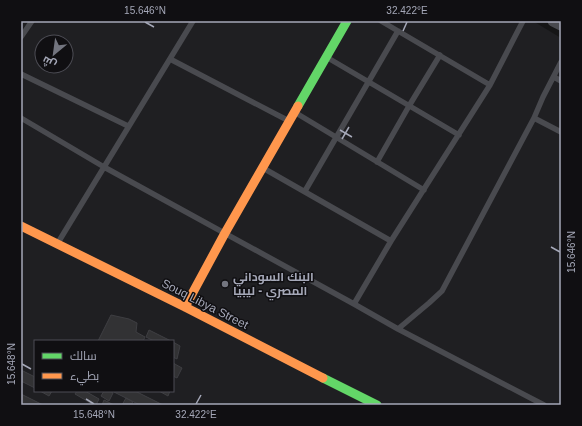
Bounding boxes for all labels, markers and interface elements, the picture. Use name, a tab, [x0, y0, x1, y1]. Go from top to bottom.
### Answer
text: 15.646°N	[124, 5, 166, 16]
text: 32.422°E	[386, 5, 428, 16]
north arrow	[34, 34, 74, 74]
text: ش	[40, 53, 59, 71]
text: 15.646°N	[566, 231, 577, 273]
place label: البنك السوداني المصري - ليبيا	[233, 270, 314, 301]
street label: Souq Libya Street	[159, 276, 251, 332]
marker: البنك السوداني المصري - ليبيا	[220, 279, 230, 289]
legend	[34, 340, 174, 392]
text: 15.648°N	[6, 343, 17, 385]
text: سالك	[70, 349, 97, 363]
text: بطيء	[70, 369, 99, 386]
text: 15.648°N	[73, 409, 115, 420]
text: 32.422°E	[175, 409, 217, 420]

